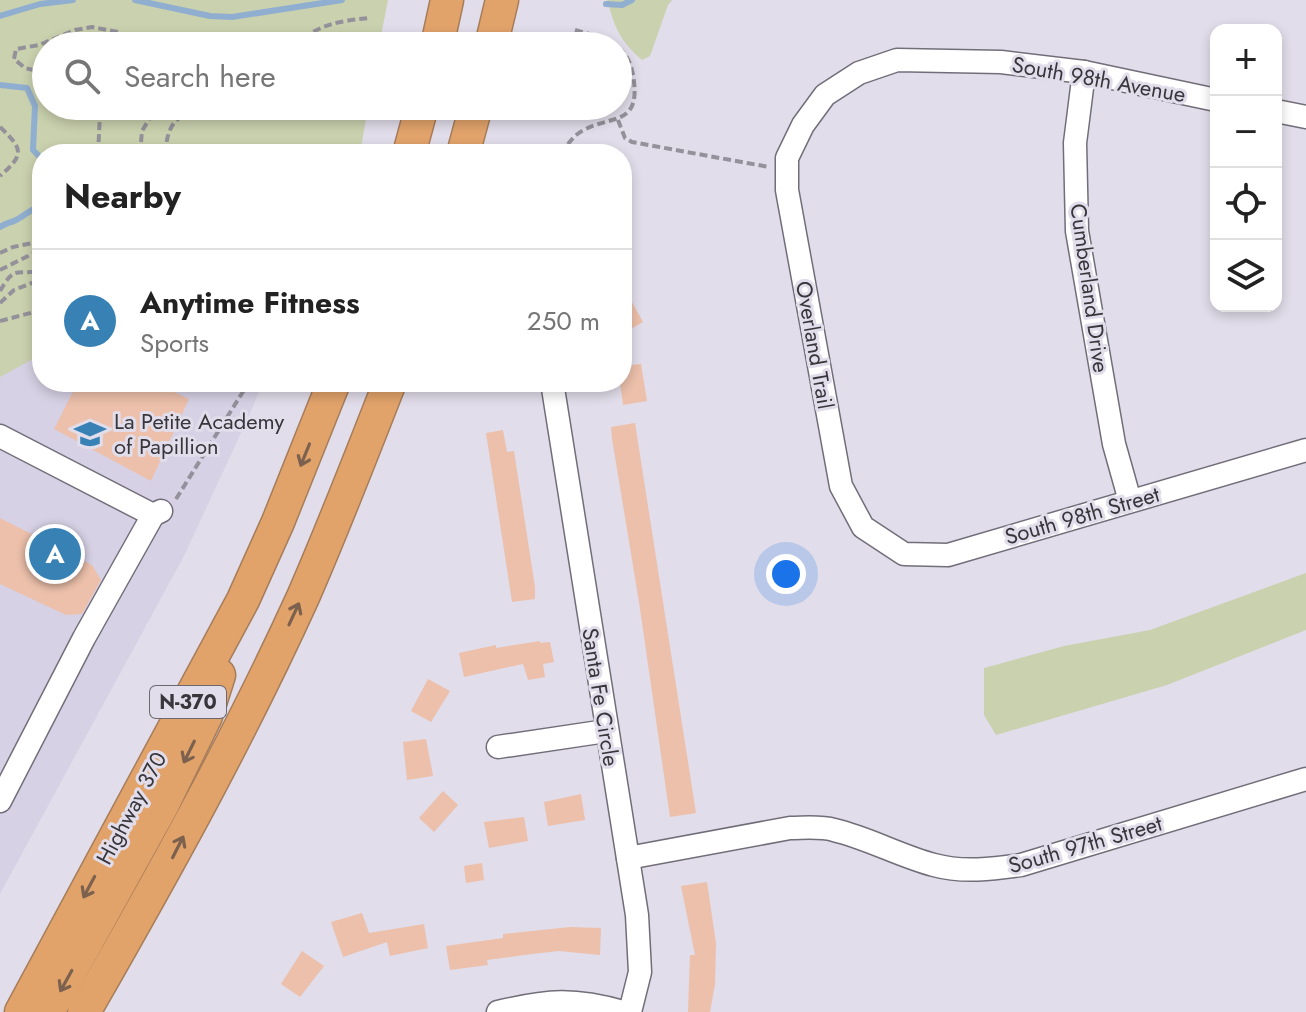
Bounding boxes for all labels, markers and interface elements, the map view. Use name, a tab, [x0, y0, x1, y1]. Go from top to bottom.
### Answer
map controls	[1210, 24, 1282, 312]
button: +	[1210, 24, 1282, 96]
search box	[32, 32, 632, 120]
street label: South 98th Avenue	[1010, 48, 1188, 110]
icon: search	[60, 54, 104, 98]
text: Search here	[124, 55, 276, 98]
button: −	[1210, 96, 1282, 168]
button: locate	[1210, 168, 1282, 240]
text: Nearby	[64, 172, 181, 221]
street label: Cumberland Drive	[1062, 201, 1118, 375]
button: layers	[1210, 240, 1282, 312]
street label: Overland Trail	[788, 278, 842, 412]
text: Anytime Fitness	[140, 281, 360, 324]
text: A	[80, 302, 100, 340]
text: 250 m	[527, 302, 600, 340]
text: Sports	[140, 324, 209, 362]
place label: La Petite Academy of Papillion	[114, 405, 285, 462]
school or university icon: La Petite Academy of Papillion	[73, 417, 107, 451]
one-way arrow	[297, 442, 312, 467]
street label: South 98th Street	[1001, 477, 1164, 552]
pin: A	[29, 524, 81, 584]
your location	[766, 554, 806, 594]
one-way arrow	[287, 603, 302, 627]
street label: Santa Fe Circle	[574, 625, 628, 769]
road number: N-370	[150, 686, 226, 718]
one-way arrow	[181, 740, 196, 764]
street label: Highway 370	[88, 746, 174, 870]
street label: South 97th Street	[1004, 807, 1166, 881]
one-way arrow	[171, 835, 186, 859]
one-way arrow	[81, 875, 97, 898]
one-way arrow	[58, 969, 74, 992]

